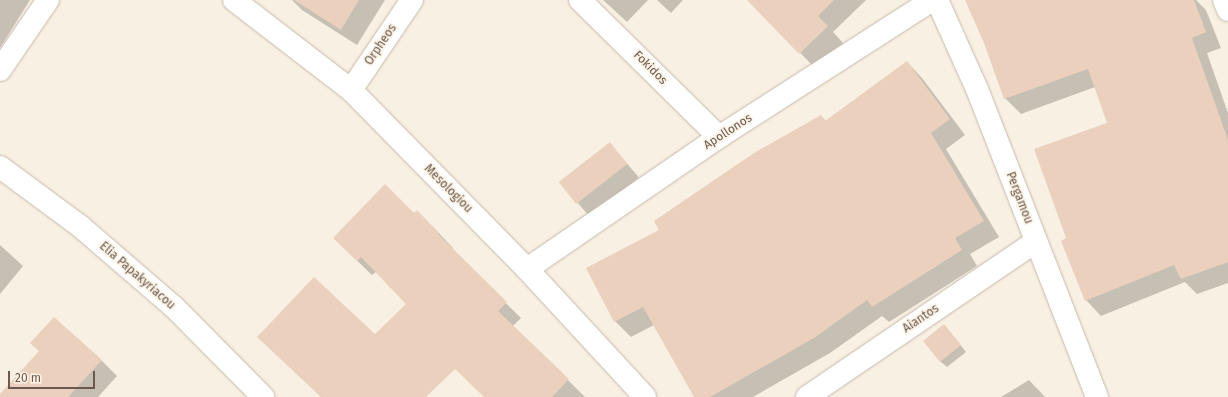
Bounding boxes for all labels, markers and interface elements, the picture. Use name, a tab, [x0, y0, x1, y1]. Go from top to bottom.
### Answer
street label: Orpheos	[362, 22, 400, 68]
street label: Fokidos	[630, 48, 670, 88]
street label: Apollonos	[701, 111, 755, 153]
street label: Mesologiou	[421, 162, 475, 216]
street label: Pergamou	[1003, 170, 1035, 226]
street label: Elia Papakyriacou	[96, 239, 178, 313]
street label: Aiantos	[900, 302, 942, 336]
scale bar	[10, 363, 97, 389]
text: 20 m	[15, 371, 41, 385]

